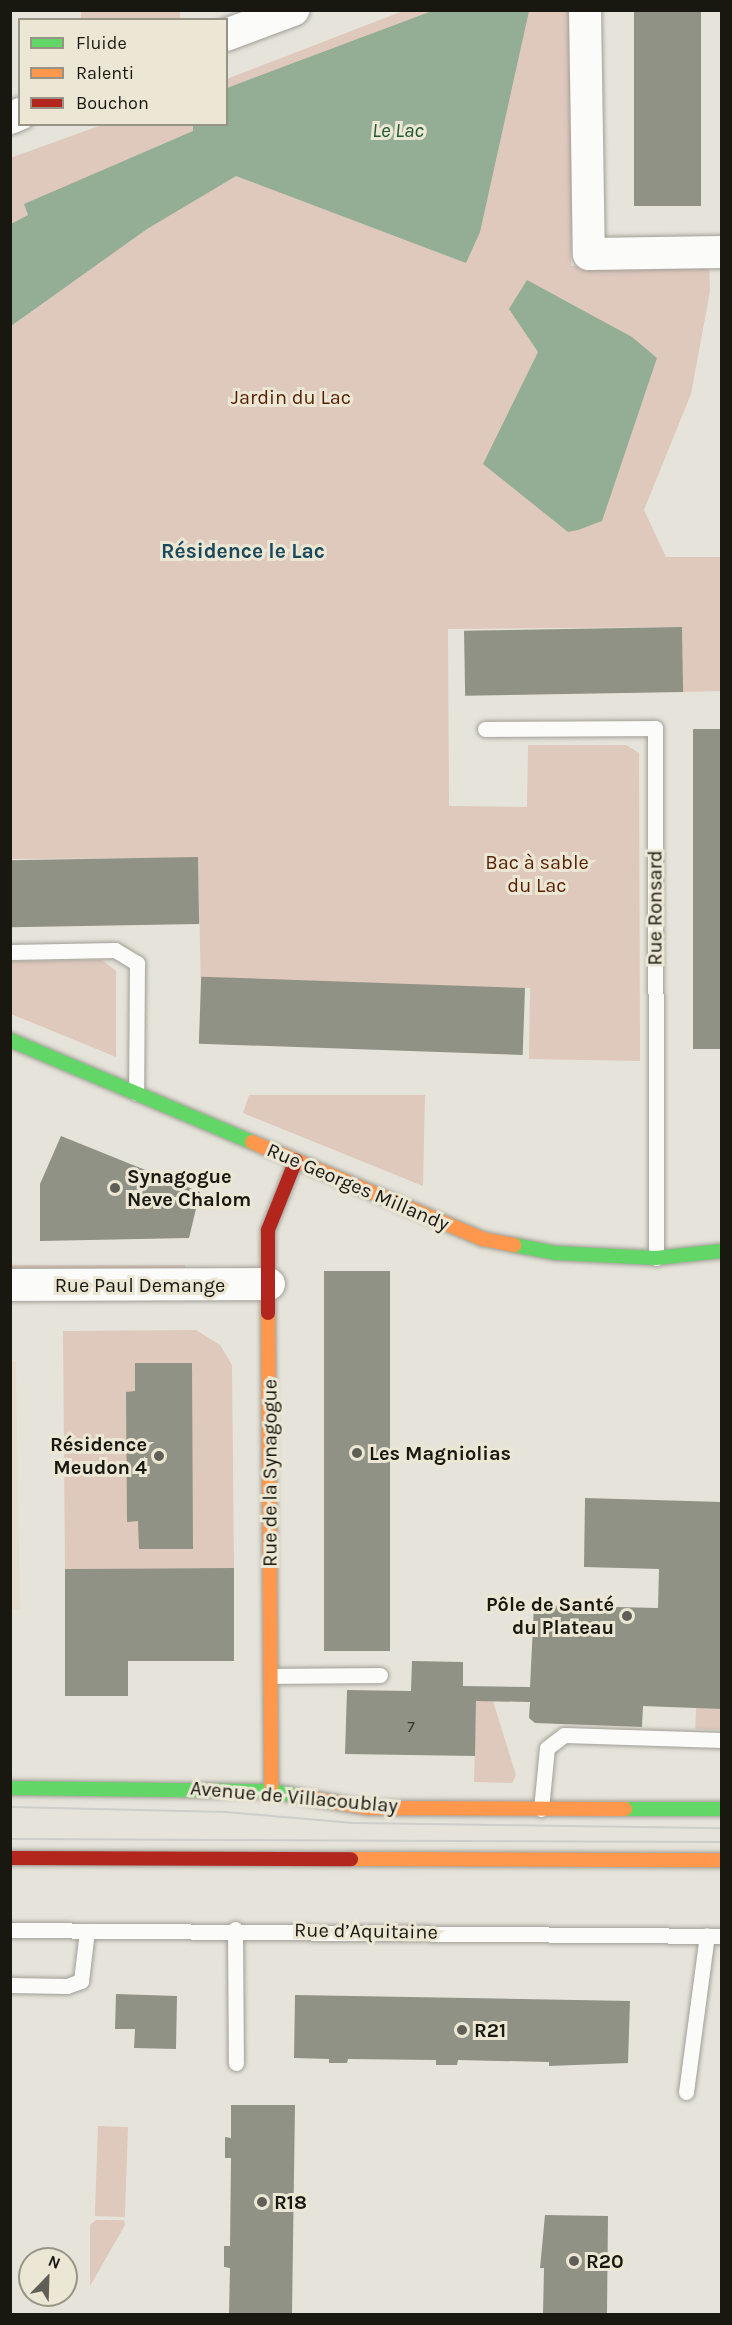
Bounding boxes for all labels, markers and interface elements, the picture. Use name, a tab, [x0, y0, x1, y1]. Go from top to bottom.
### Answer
legend	[18, 18, 228, 126]
text: Fluide	[76, 32, 127, 54]
text: Ralenti	[76, 62, 134, 84]
text: Bouchon	[76, 92, 149, 114]
water label: Le Lac	[372, 117, 424, 143]
park label: Jardin du Lac	[231, 385, 351, 409]
district label: Résidence le Lac	[161, 538, 325, 564]
street label: Rue Ronsard	[643, 850, 667, 966]
park label: Bac à sable du Lac	[485, 851, 589, 898]
street label: Rue Georges Millandy	[263, 1138, 453, 1236]
place label: Synagogue Neve Chalom	[127, 1164, 251, 1211]
marker: Synagogue Neve Chalom	[108, 1181, 122, 1195]
street label: Rue Paul Demange	[55, 1273, 225, 1297]
street label: Rue de la Synagogue	[258, 1379, 282, 1567]
place label: Résidence Meudon 4	[50, 1432, 147, 1479]
place label: Les Magniolias	[369, 1441, 511, 1465]
marker: Les Magniolias	[350, 1446, 364, 1460]
marker: Résidence Meudon 4	[152, 1449, 166, 1463]
place label: Pôle de Santé du Plateau	[486, 1592, 614, 1639]
marker: Pôle de Santé du Plateau	[618, 1607, 636, 1625]
house number: 7	[407, 1717, 415, 1737]
street label: Avenue de Villacoublay	[189, 1776, 399, 1818]
street label: Rue d’Aquitaine	[294, 1918, 438, 1944]
place label: R21	[474, 2018, 506, 2042]
marker: R21	[455, 2023, 469, 2037]
place label: R18	[274, 2190, 307, 2214]
marker: R18	[255, 2195, 269, 2209]
north arrow	[18, 2247, 78, 2307]
place label: R20	[586, 2249, 624, 2273]
text: N	[45, 2251, 63, 2273]
marker: R20	[567, 2254, 581, 2268]

